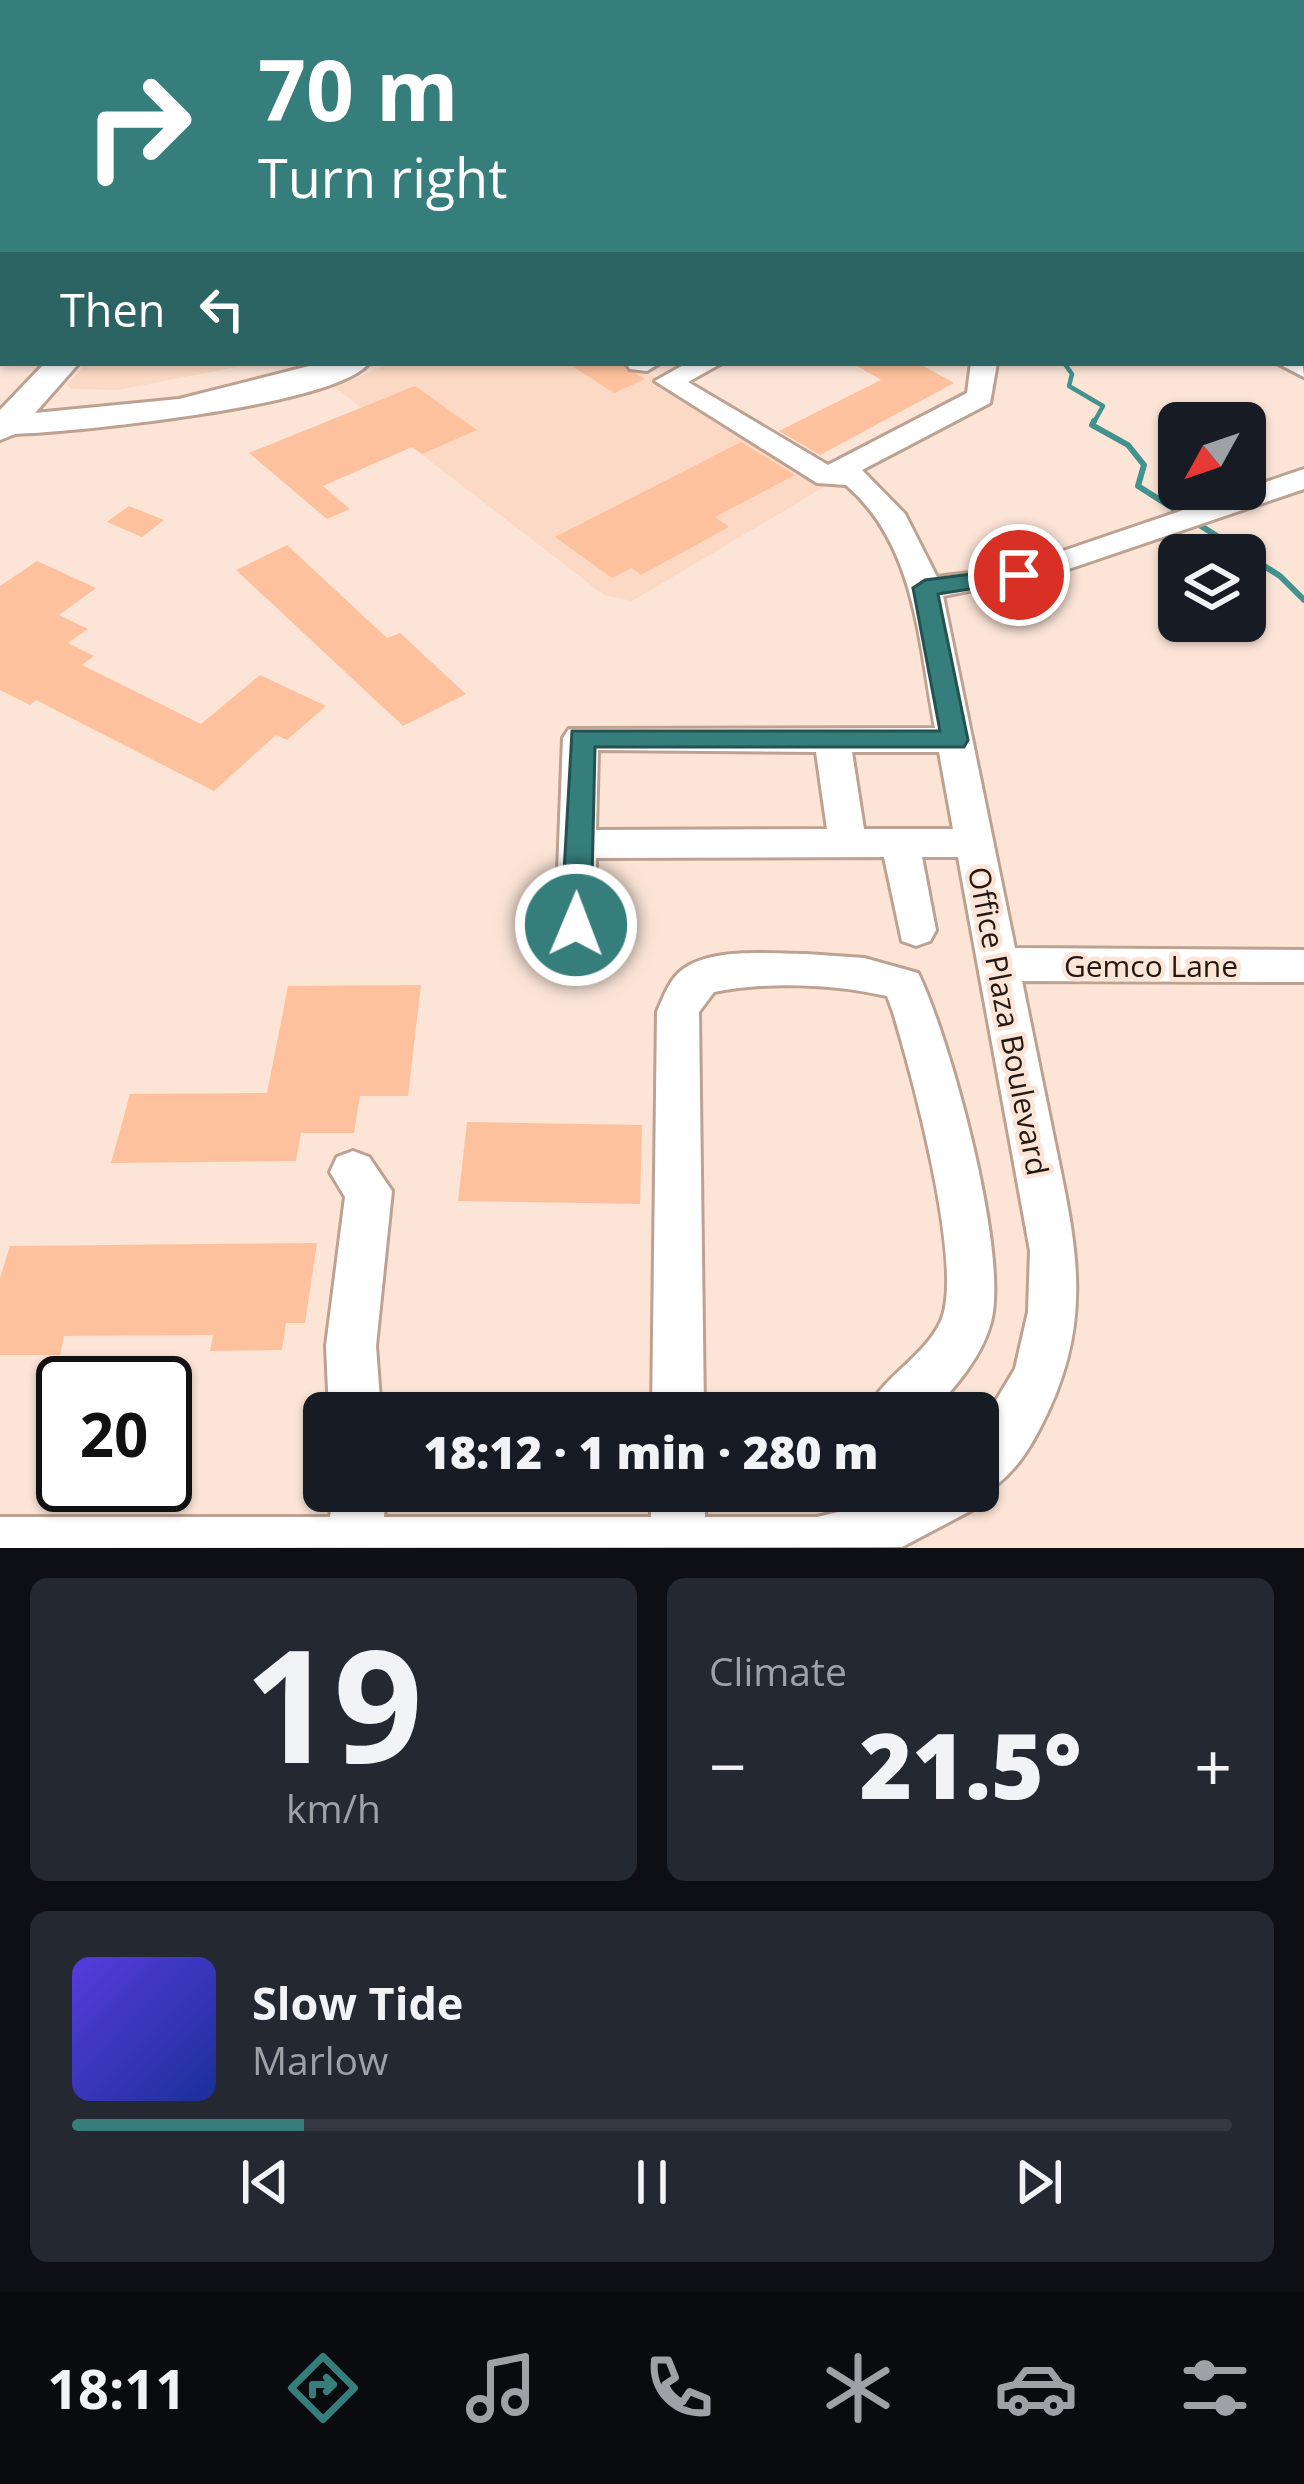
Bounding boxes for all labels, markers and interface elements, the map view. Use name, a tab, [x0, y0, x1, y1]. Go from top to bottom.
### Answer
text: 70 m	[258, 31, 458, 146]
icon: right	[60, 48, 216, 204]
text: Turn right	[258, 140, 507, 214]
icon: left	[189, 276, 255, 342]
text: Then	[60, 279, 165, 340]
north arrow	[1158, 402, 1266, 510]
map controls	[1158, 402, 1266, 642]
pin	[968, 524, 1070, 626]
button: layers	[1158, 534, 1266, 642]
icon: arrive	[986, 542, 1052, 608]
position arrow	[513, 862, 639, 988]
street label: Office Plaza Boulevard	[959, 863, 1059, 1179]
street label: Gemco Lane	[1064, 945, 1238, 986]
speed limit sign: 20	[36, 1356, 192, 1512]
text: 18:12 · 1 min · 280 m	[424, 1421, 878, 1482]
text: 19	[244, 1596, 423, 1809]
text: Climate	[709, 1644, 847, 1697]
text: 21.5°	[859, 1703, 1082, 1825]
text: −	[709, 1720, 747, 1810]
text: +	[1194, 1720, 1232, 1810]
text: km/h	[286, 1781, 381, 1834]
text: Slow Tide	[252, 1972, 463, 2033]
text: Marlow	[252, 2033, 388, 2086]
icon: previous	[232, 2149, 298, 2215]
icon: pause	[619, 2149, 685, 2215]
icon: next	[1006, 2149, 1072, 2215]
icon: directions	[281, 2346, 365, 2430]
icon: music	[459, 2346, 543, 2430]
icon: phone	[637, 2346, 721, 2430]
icon: climate	[816, 2346, 900, 2430]
icon: car	[994, 2346, 1078, 2430]
icon: filters	[1173, 2346, 1257, 2430]
text: 18:11	[47, 2351, 186, 2425]

